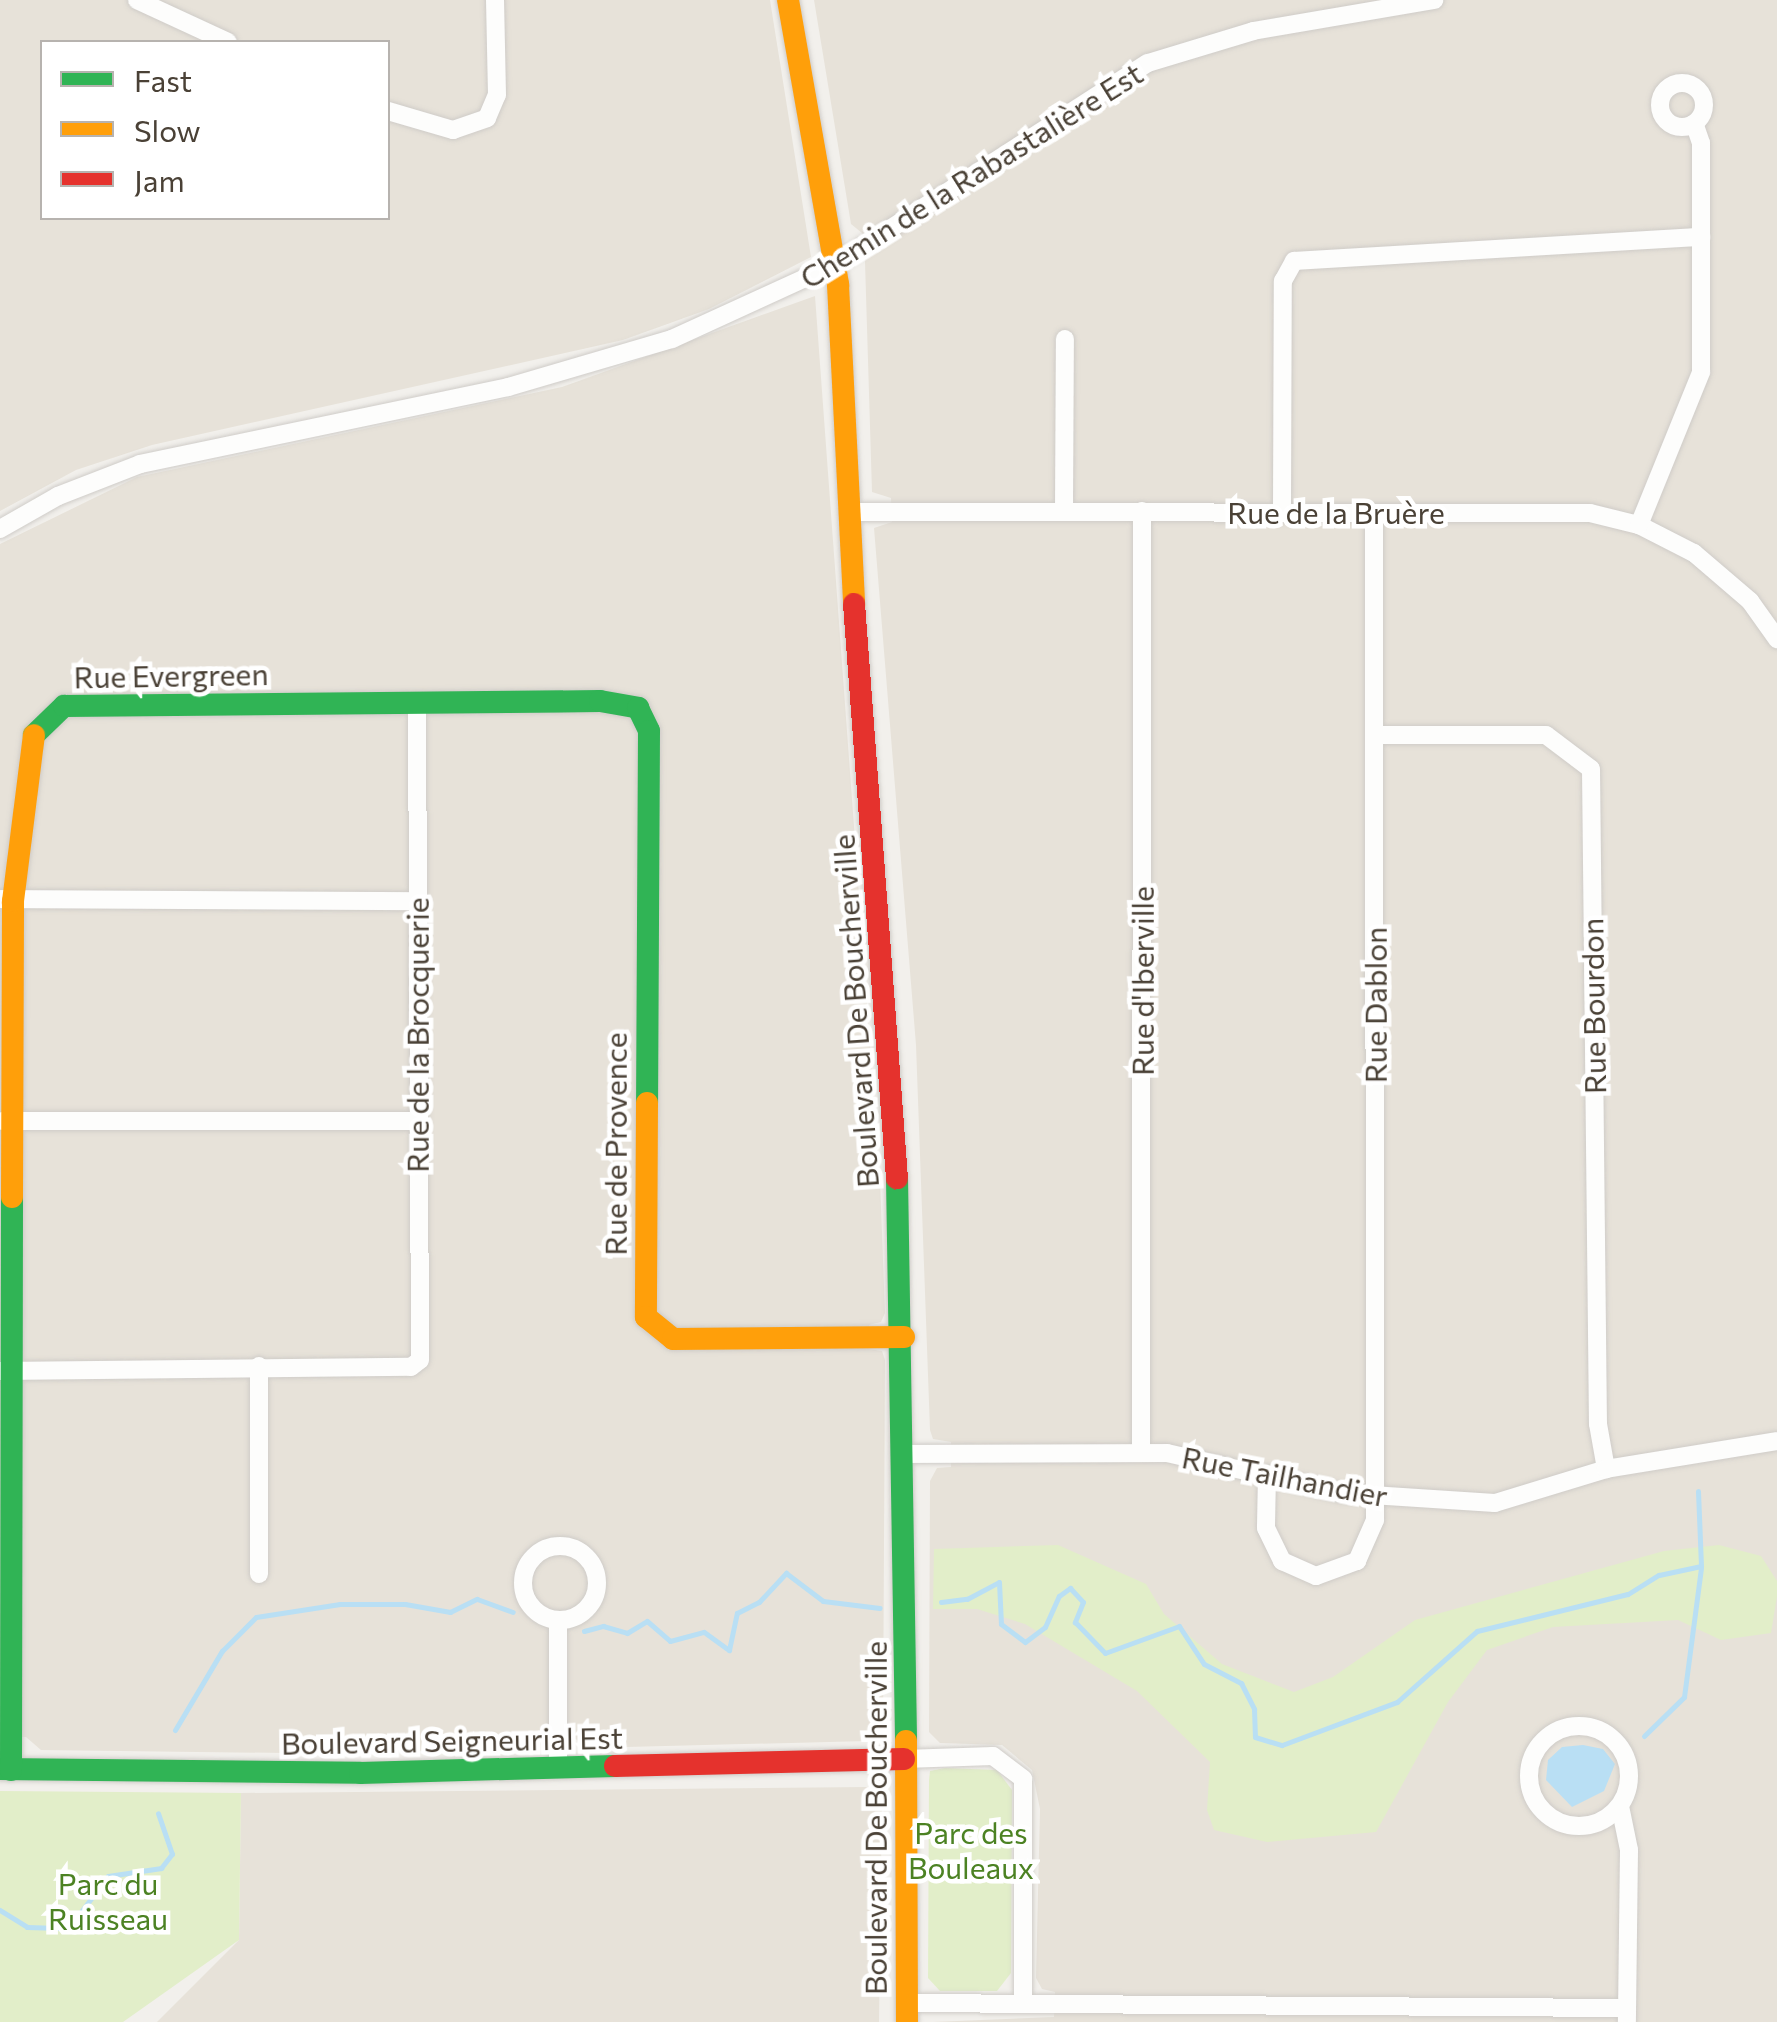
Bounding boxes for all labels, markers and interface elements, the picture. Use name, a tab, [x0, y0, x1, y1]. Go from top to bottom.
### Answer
legend	[40, 40, 390, 220]
street label: Chemin de la Rabastalière Est	[793, 55, 1149, 295]
text: Fast	[134, 61, 192, 98]
text: Slow	[134, 111, 201, 148]
text: Jam	[134, 161, 185, 198]
street label: Rue de la Bruère	[1227, 494, 1445, 530]
street label: Rue Evergreen	[73, 655, 269, 695]
street label: Boulevard De Boucherville	[825, 833, 885, 1189]
street label: Rue d'Iberville	[1124, 886, 1160, 1076]
street label: Rue de la Brocquerie	[399, 897, 435, 1173]
street label: Rue Bourdon	[1573, 918, 1613, 1094]
street label: Rue Dablon	[1357, 927, 1393, 1083]
street label: Rue de Provence	[597, 1032, 633, 1256]
street label: Rue Tailhandier	[1179, 1438, 1391, 1514]
street label: Boulevard De Boucherville	[857, 1641, 893, 1995]
street label: Boulevard Seigneurial Est	[281, 1719, 623, 1761]
park label: Parc des Bouleaux	[908, 1814, 1034, 1884]
park label: Parc du Ruisseau	[48, 1865, 168, 1936]

